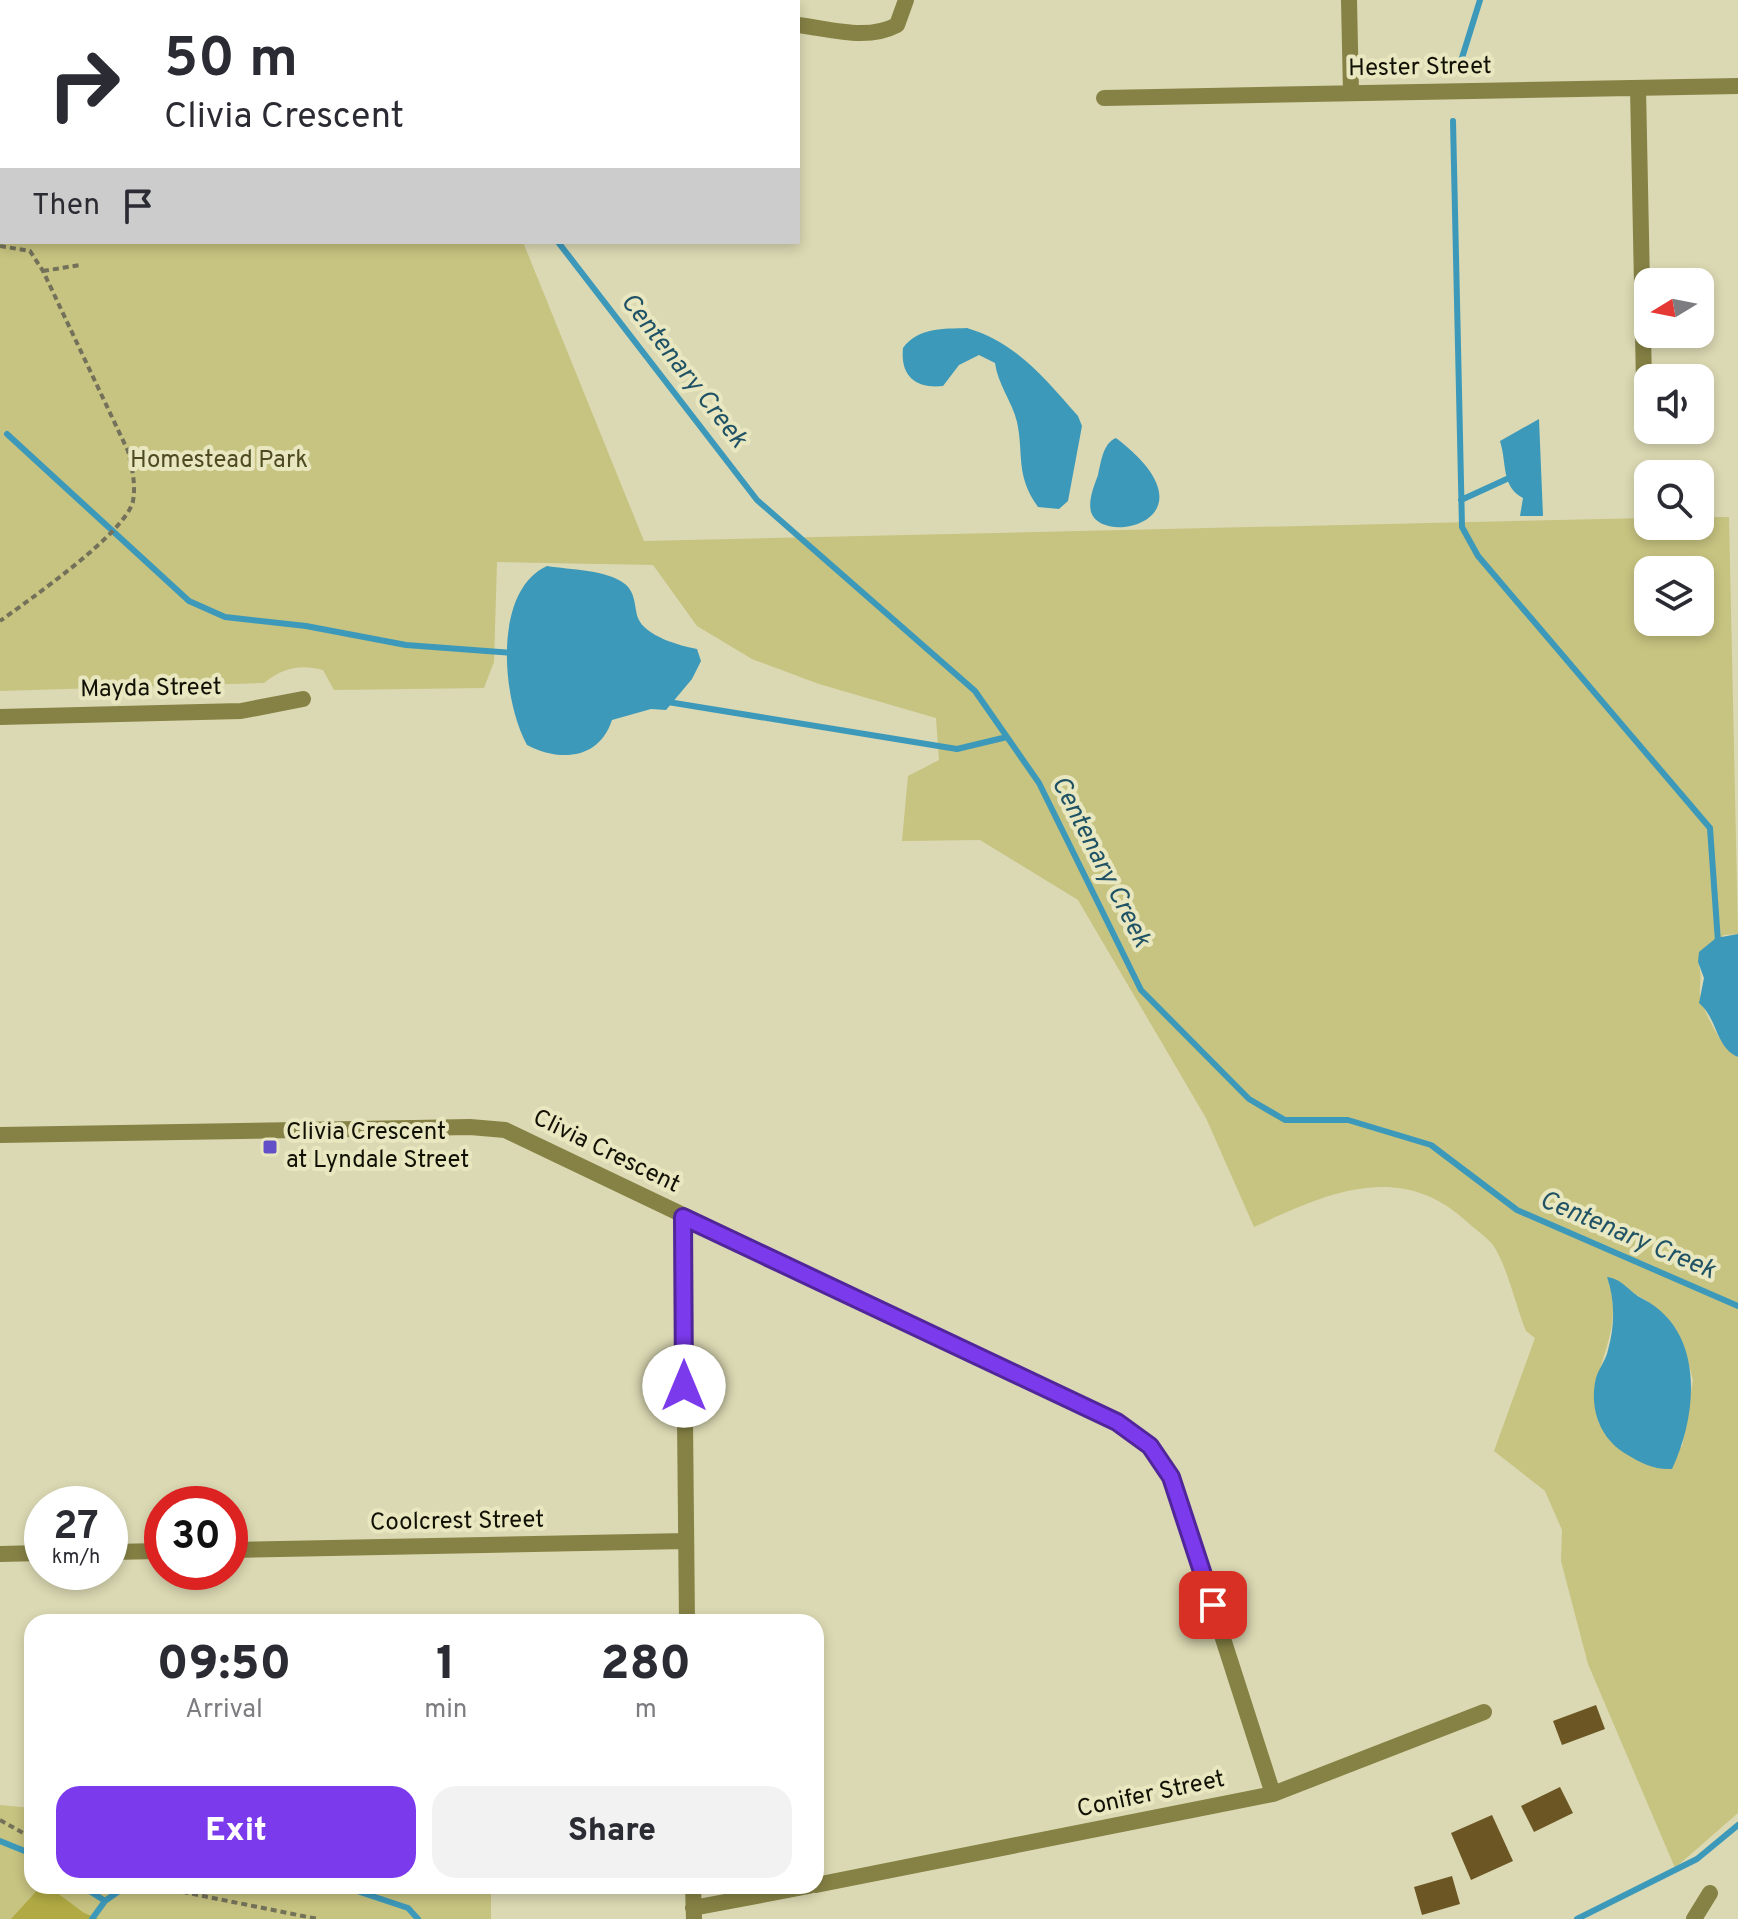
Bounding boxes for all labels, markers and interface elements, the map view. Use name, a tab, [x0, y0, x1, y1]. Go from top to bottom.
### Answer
text: 50 m	[164, 26, 298, 96]
icon: right	[32, 32, 136, 136]
street label: Hester Street	[1348, 52, 1492, 84]
text: Clivia Crescent	[164, 95, 404, 141]
icon: arrive	[116, 184, 160, 228]
text: Then	[32, 188, 100, 225]
north arrow	[1634, 268, 1714, 348]
map controls	[1634, 268, 1714, 636]
water label: Centenary Creek	[612, 287, 754, 456]
button: sound	[1634, 364, 1714, 444]
park label: Homestead Park	[130, 446, 308, 476]
button: search	[1634, 460, 1714, 540]
button: layers	[1634, 556, 1714, 636]
street label: Mayda Street	[80, 673, 222, 705]
water label: Centenary Creek	[1043, 771, 1158, 954]
street label: Clivia Crescent	[527, 1103, 685, 1201]
place label: Clivia Crescent at Lyndale Street	[286, 1118, 469, 1176]
marker: Clivia Crescent at Lyndale Street	[261, 1138, 279, 1156]
water label: Centenary Creek	[1534, 1184, 1721, 1288]
position arrow	[642, 1344, 726, 1428]
speed limit sign: 30	[144, 1486, 248, 1590]
text: 27	[53, 1503, 99, 1553]
street label: Coolcrest Street	[370, 1505, 544, 1539]
text: km/h	[52, 1545, 100, 1571]
pin	[1179, 1571, 1247, 1639]
icon: arrive	[1191, 1583, 1235, 1627]
text: 09:50	[157, 1636, 291, 1696]
text: 1	[436, 1636, 456, 1696]
text: 280	[600, 1636, 691, 1696]
text: Arrival	[185, 1694, 263, 1727]
text: min	[424, 1694, 467, 1727]
text: m	[635, 1694, 657, 1727]
street label: Conifer Street	[1074, 1765, 1228, 1825]
button: Exit	[56, 1786, 416, 1878]
button: Share	[432, 1786, 792, 1878]

